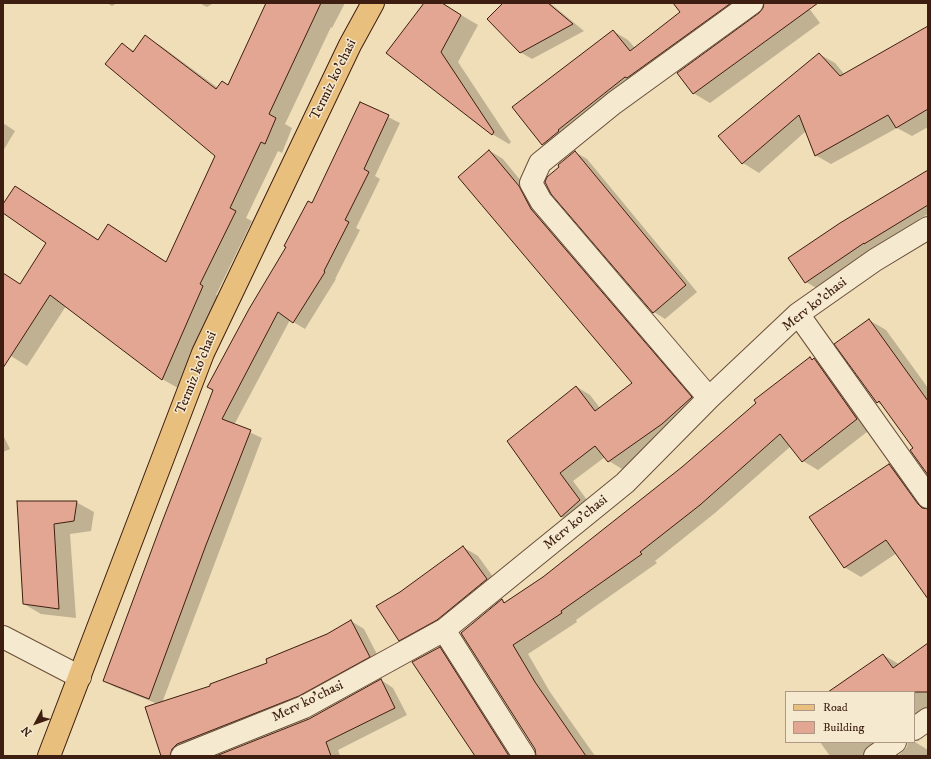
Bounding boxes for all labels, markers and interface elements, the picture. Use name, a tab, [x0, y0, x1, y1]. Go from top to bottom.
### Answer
street label: Termiz ko'chasi	[307, 37, 361, 123]
street label: Merv ko'chasi	[779, 275, 851, 335]
street label: Termiz ko'chasi	[173, 329, 221, 417]
street label: Merv ko'chasi	[541, 492, 611, 554]
street label: Merv ko'chasi	[269, 677, 347, 727]
legend	[785, 691, 915, 743]
text: Road	[823, 700, 848, 715]
north arrow	[16, 703, 56, 743]
text: Building	[823, 720, 864, 735]
text: N	[19, 723, 35, 739]

